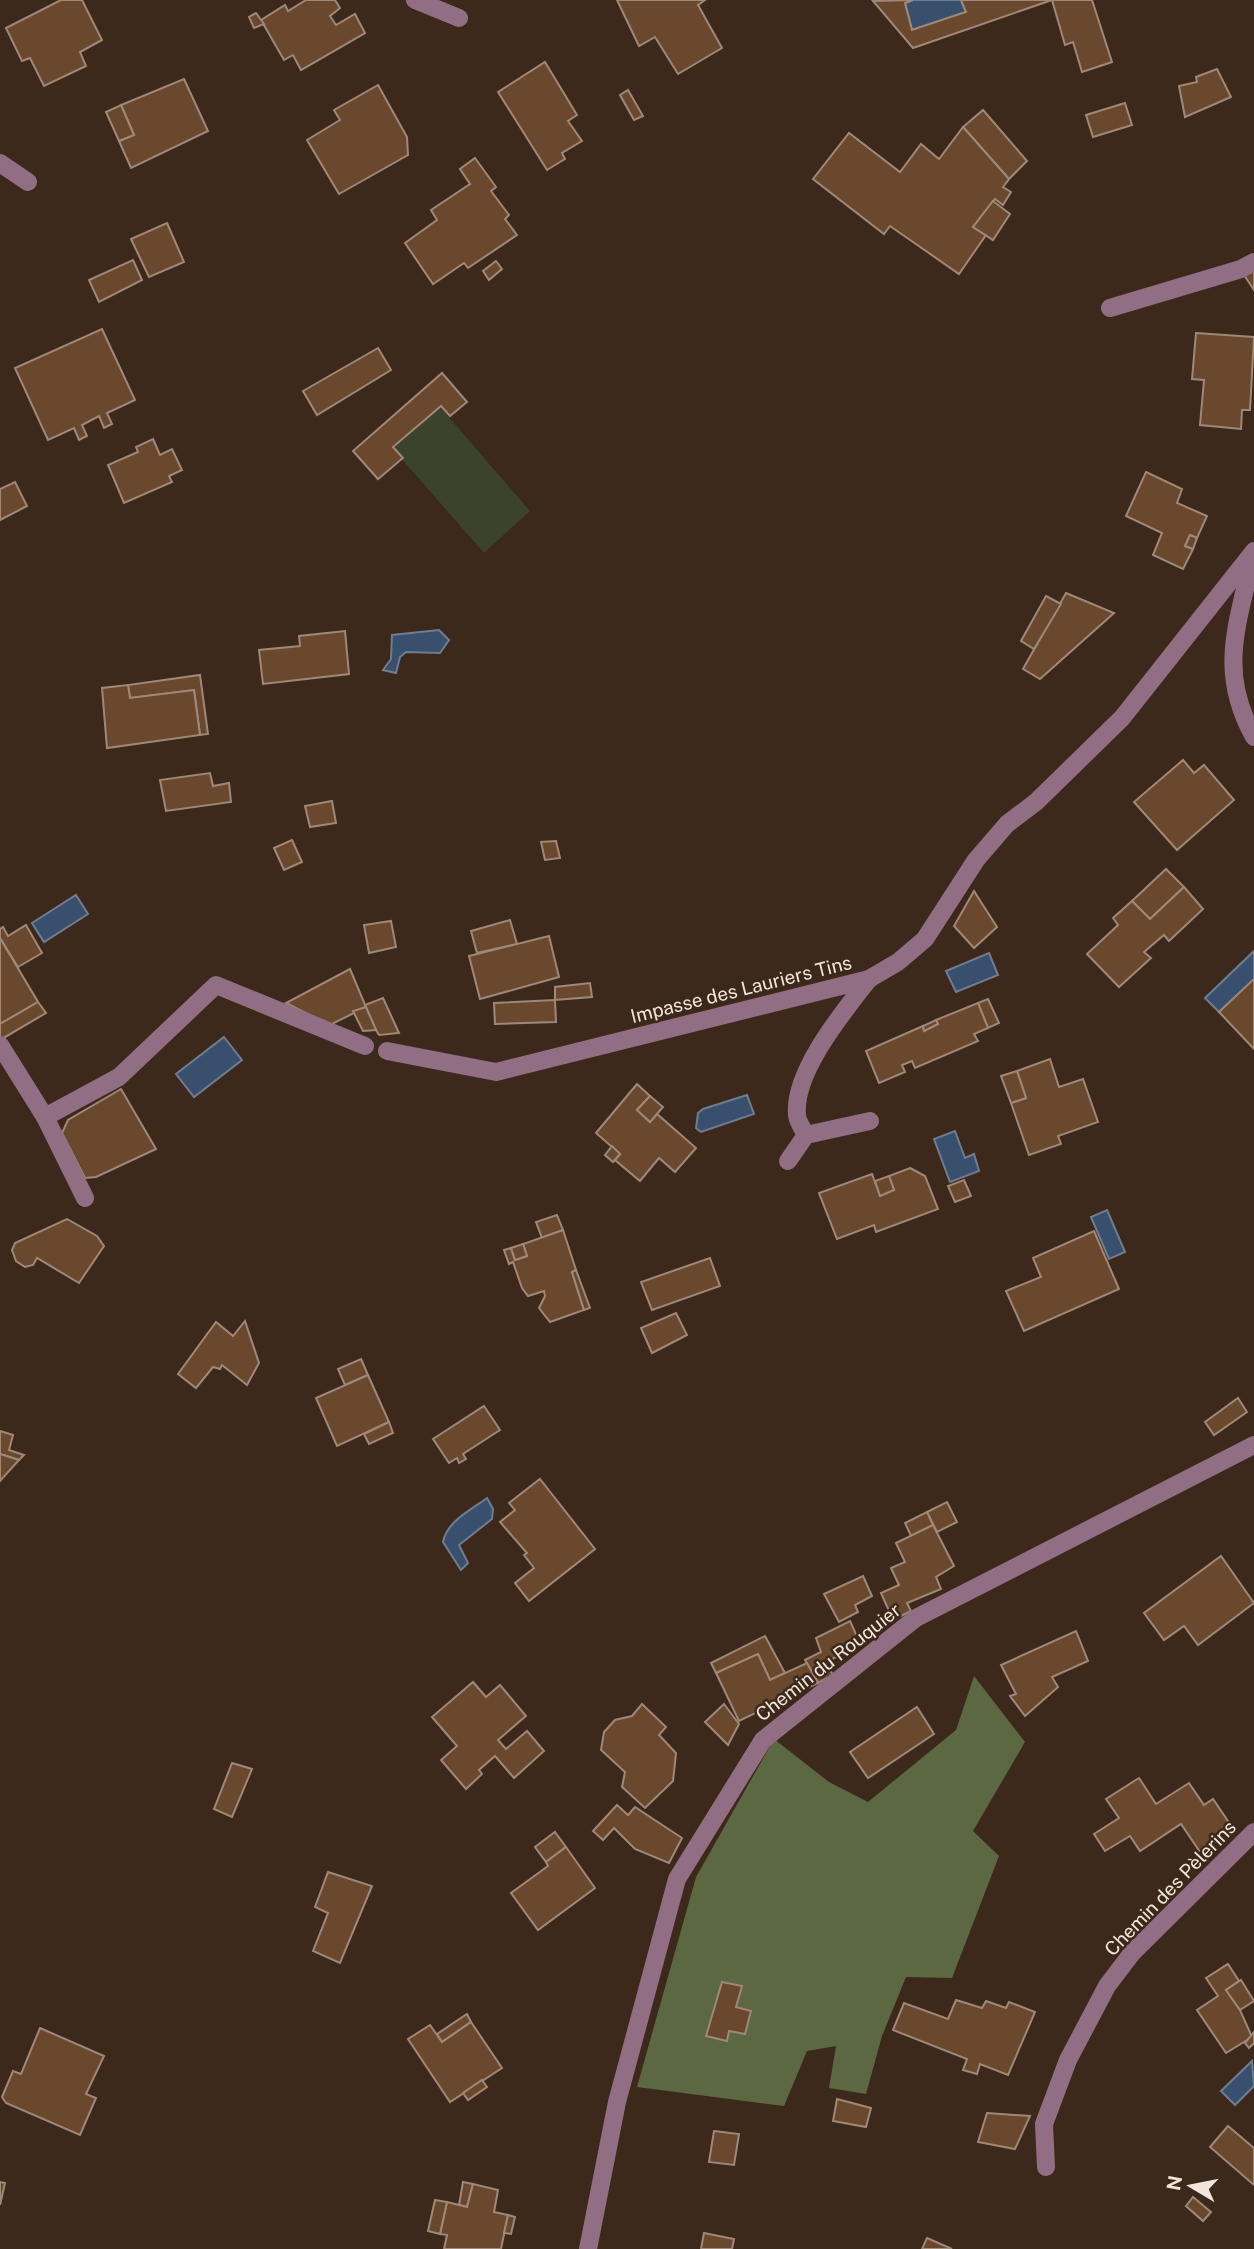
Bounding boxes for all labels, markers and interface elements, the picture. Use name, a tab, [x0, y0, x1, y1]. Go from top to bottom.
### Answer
street label: Impasse des Lauriers Tins	[628, 951, 854, 1027]
street label: Chemin du Rouquier	[751, 1599, 905, 1725]
street label: Chemin des Pèlerins	[1100, 1816, 1240, 1960]
north arrow	[1156, 2151, 1226, 2221]
text: N	[1162, 2174, 1186, 2192]

